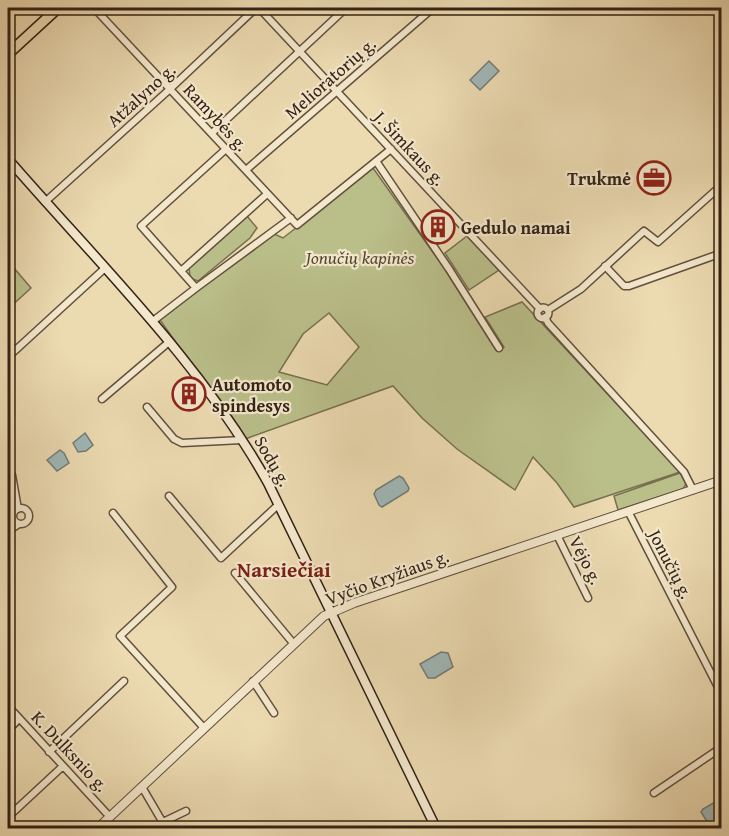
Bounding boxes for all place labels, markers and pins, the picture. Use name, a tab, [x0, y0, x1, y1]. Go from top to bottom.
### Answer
office icon: Trukmė	[636, 160, 672, 196]
place label: Trukmė	[567, 165, 631, 192]
building icon: Gedulo namai	[420, 209, 456, 245]
place label: Gedulo namai	[461, 214, 571, 241]
place label: Automoto spindesys	[212, 371, 292, 419]
building icon: Automoto spindesys	[171, 376, 207, 412]

